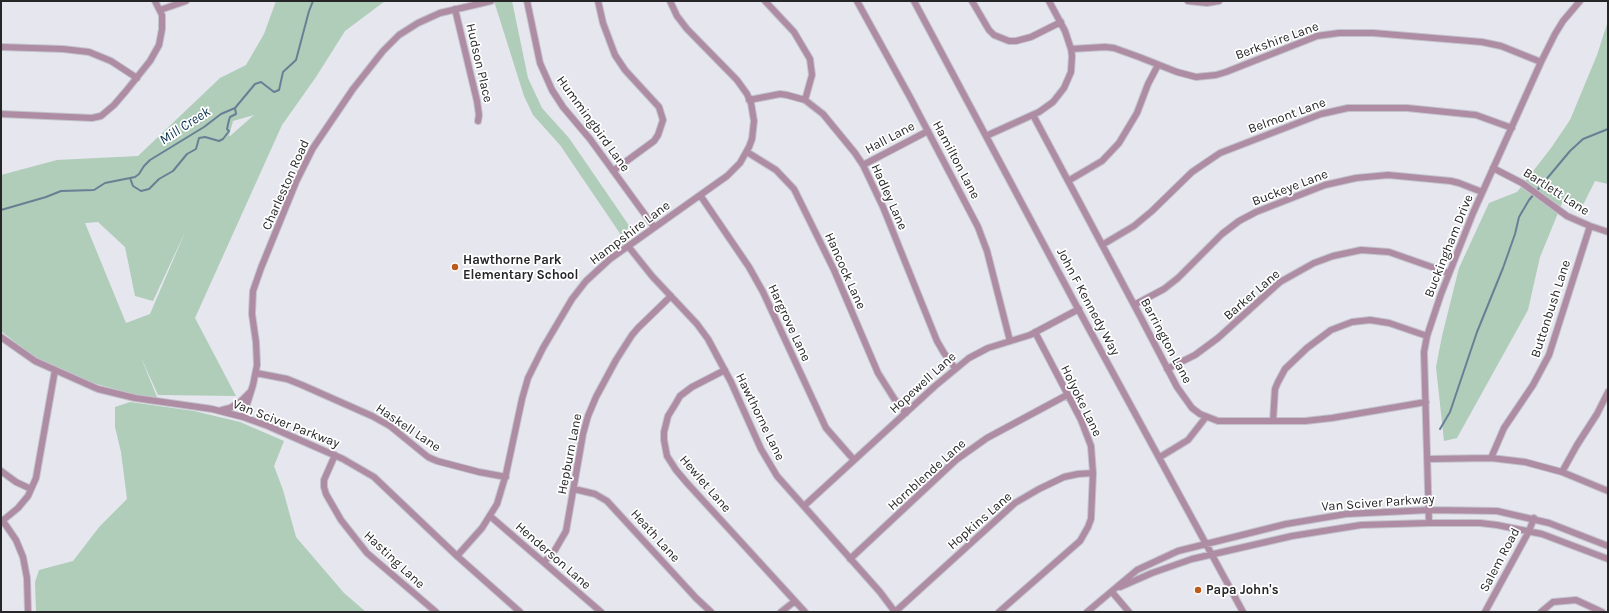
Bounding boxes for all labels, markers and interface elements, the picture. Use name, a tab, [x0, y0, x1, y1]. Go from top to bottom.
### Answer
street label: Berkshire Lane	[1233, 19, 1321, 63]
street label: Hudson Place	[462, 22, 496, 104]
street label: Hummingbird Lane	[553, 73, 633, 175]
street label: Belmont Lane	[1246, 95, 1328, 137]
water label: Mill Creek	[156, 103, 214, 149]
street label: Hall Lane	[863, 118, 917, 158]
street label: Hamilton Lane	[929, 118, 983, 202]
street label: Charleston Road	[259, 137, 313, 233]
street label: Hadley Lane	[867, 162, 911, 232]
street label: Bartlett Lane	[1520, 165, 1592, 219]
street label: Buckeye Lane	[1250, 166, 1330, 210]
street label: Buckingham Drive	[1421, 192, 1477, 300]
street label: Hampshire Lane	[587, 198, 673, 268]
street label: Hancock Lane	[821, 230, 869, 312]
street label: John F Kennedy Way	[1053, 246, 1123, 358]
place label: Hawthorne Park Elementary School	[463, 252, 578, 283]
street label: Buttonbush Lane	[1528, 258, 1574, 360]
marker: Hawthorne Park Elementary School	[450, 262, 460, 272]
street label: Barker Lane	[1221, 266, 1283, 324]
street label: Hargrove Lane	[764, 282, 814, 364]
street label: Barrington Lane	[1137, 296, 1195, 386]
street label: Hopewell Lane	[886, 349, 960, 417]
street label: Holyoke Lane	[1057, 363, 1105, 439]
street label: Hawthorne Lane	[732, 371, 788, 463]
street label: Van Sciver Parkway	[230, 396, 342, 452]
street label: Haskell Lane	[373, 401, 443, 455]
street label: Hepburn Lane	[555, 412, 585, 496]
street label: Hornblende Lane	[885, 436, 969, 514]
street label: Hewlet Lane	[676, 452, 734, 516]
street label: Hopkins Lane	[945, 489, 1015, 553]
street label: Van Sciver Parkway	[1321, 491, 1435, 515]
street label: Heath Lane	[627, 506, 683, 566]
street label: Henderson Lane	[512, 519, 594, 593]
street label: Salem Road	[1477, 525, 1523, 595]
street label: Hasting Lane	[360, 528, 428, 592]
place label: Papa John's	[1206, 582, 1278, 598]
marker: Papa John's	[1193, 585, 1203, 595]

